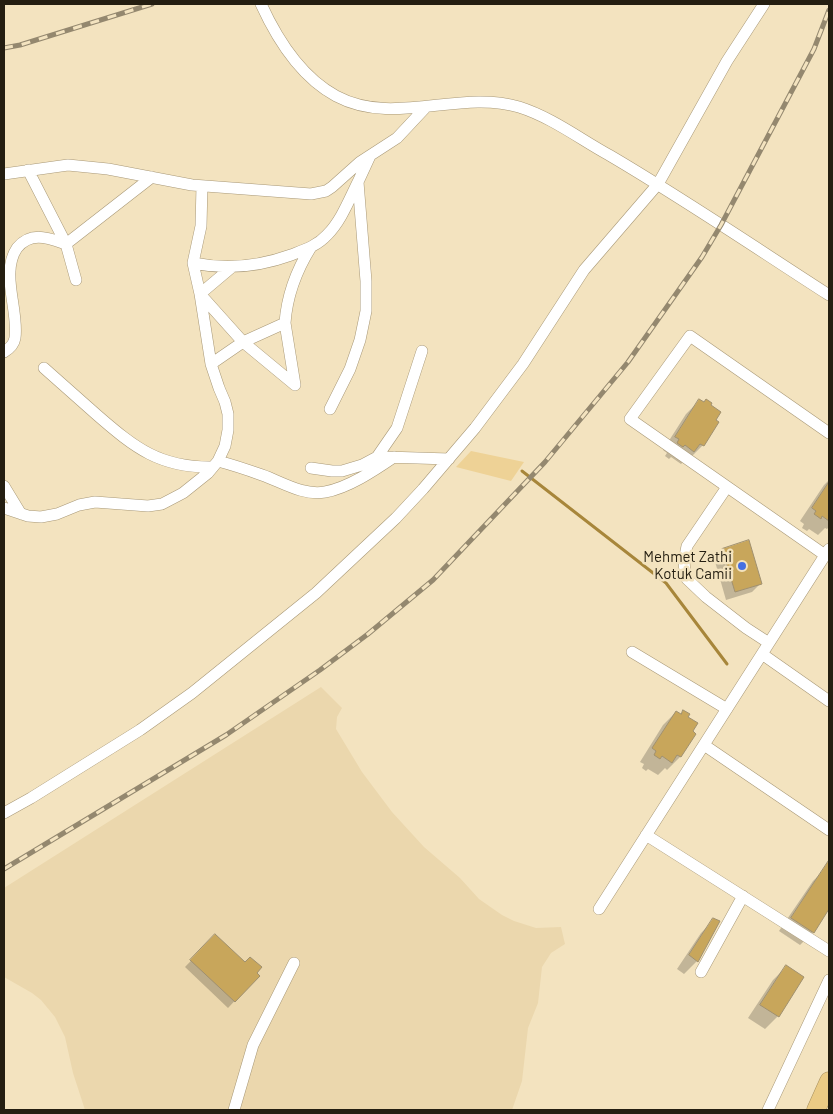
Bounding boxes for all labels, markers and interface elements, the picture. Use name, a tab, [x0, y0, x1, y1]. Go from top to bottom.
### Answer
place label: Mehmet Zathi Kotuk Camii	[643, 548, 732, 583]
marker: Mehmet Zathi Kotuk Camii	[736, 560, 748, 572]

